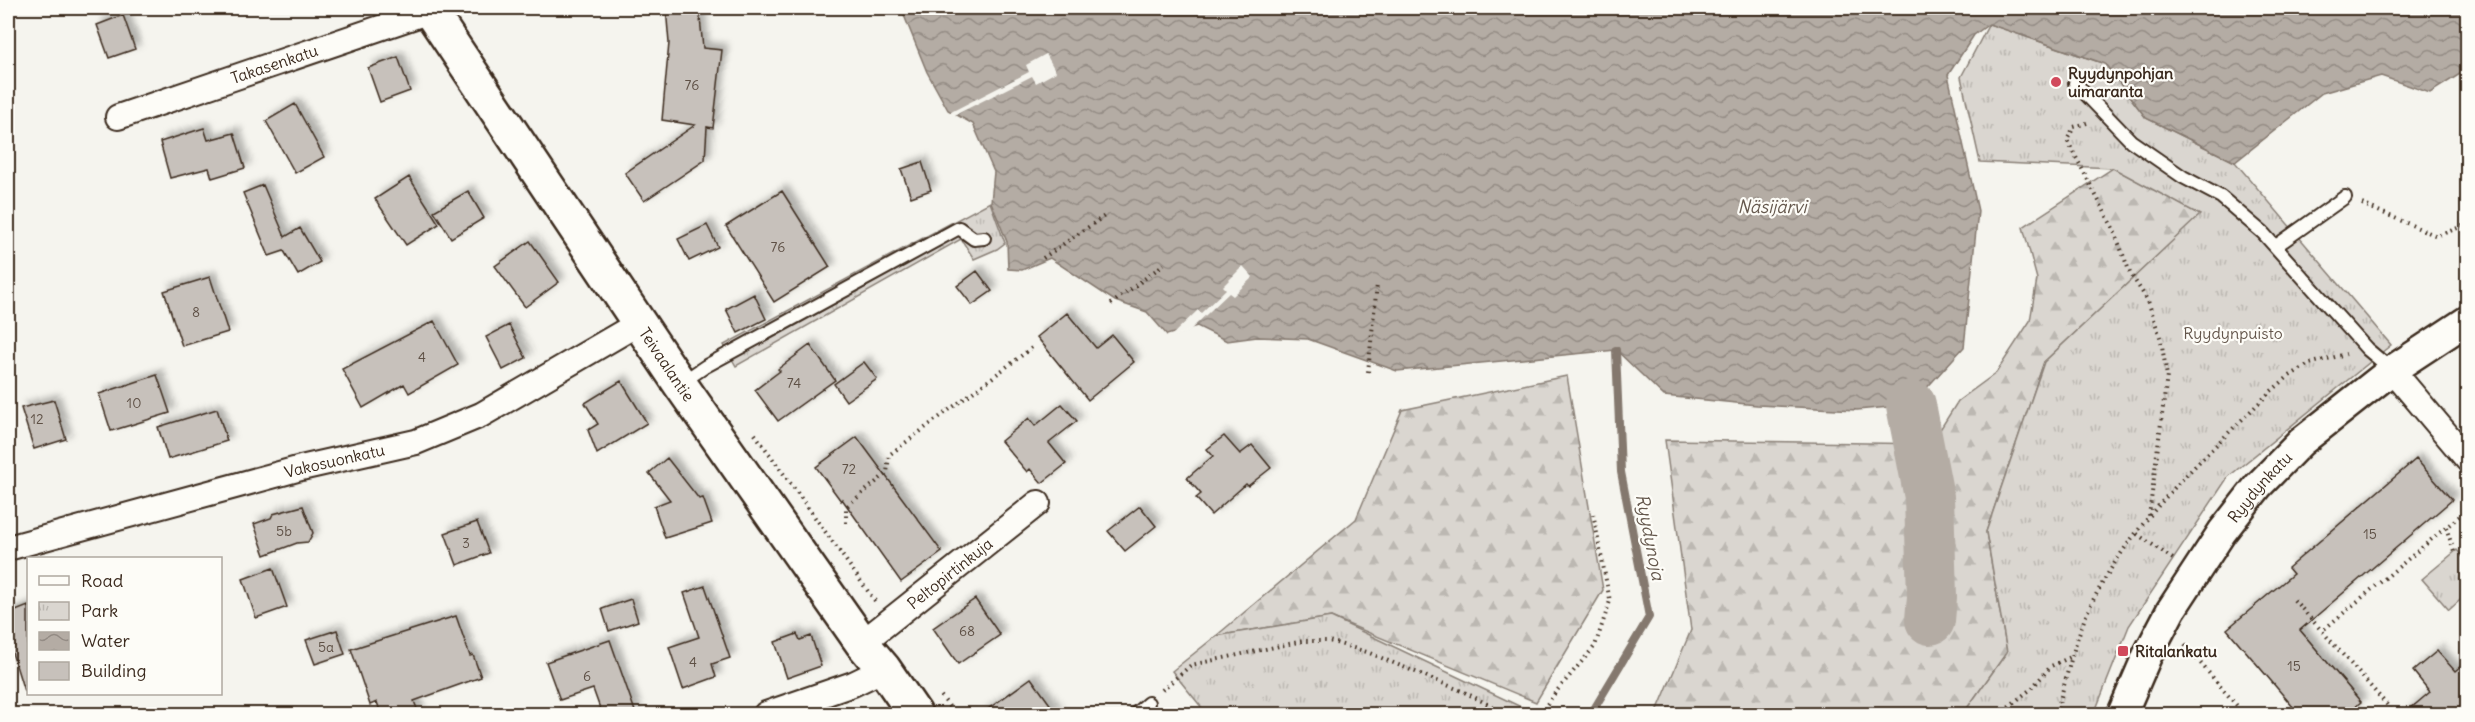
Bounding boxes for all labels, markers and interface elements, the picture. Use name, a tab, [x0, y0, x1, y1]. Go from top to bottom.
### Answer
street label: Takasenkatu	[228, 40, 320, 88]
place label: Ryydynpohjan uimaranta	[2068, 63, 2173, 101]
marker: Ryydynpohjan uimaranta	[2049, 75, 2063, 89]
house number: 76	[685, 76, 699, 94]
water label: Näsijärvi	[1737, 195, 1809, 218]
house number: 76	[771, 238, 785, 256]
house number: 8	[192, 303, 200, 321]
park label: Ryydynpuisto	[2183, 323, 2283, 343]
street label: Teivaalantie	[635, 324, 699, 405]
house number: 4	[418, 348, 426, 366]
house number: 74	[787, 374, 801, 392]
house number: 10	[127, 394, 141, 412]
house number: 12	[30, 410, 44, 428]
street label: Vakosuonkatu	[282, 439, 387, 482]
street label: Ryydynkatu	[2223, 447, 2296, 527]
house number: 72	[842, 460, 857, 478]
water label: Ryydynoja	[1631, 492, 1670, 584]
house number: 5b	[276, 522, 292, 540]
house number: 15	[2363, 525, 2377, 543]
street label: Peltopirtinkuja	[903, 533, 996, 613]
house number: 3	[462, 534, 470, 552]
legend	[27, 557, 222, 695]
text: Road	[81, 569, 124, 592]
text: Park	[81, 599, 118, 622]
house number: 68	[959, 622, 975, 640]
text: Water	[81, 629, 131, 652]
house number: 5a	[318, 638, 334, 656]
place label: Ritalankatu	[2135, 641, 2218, 661]
marker: Ritalankatu	[2116, 644, 2130, 658]
house number: 4	[689, 653, 697, 671]
house number: 15	[2287, 657, 2301, 675]
text: Building	[81, 659, 146, 682]
house number: 6	[583, 667, 591, 685]

